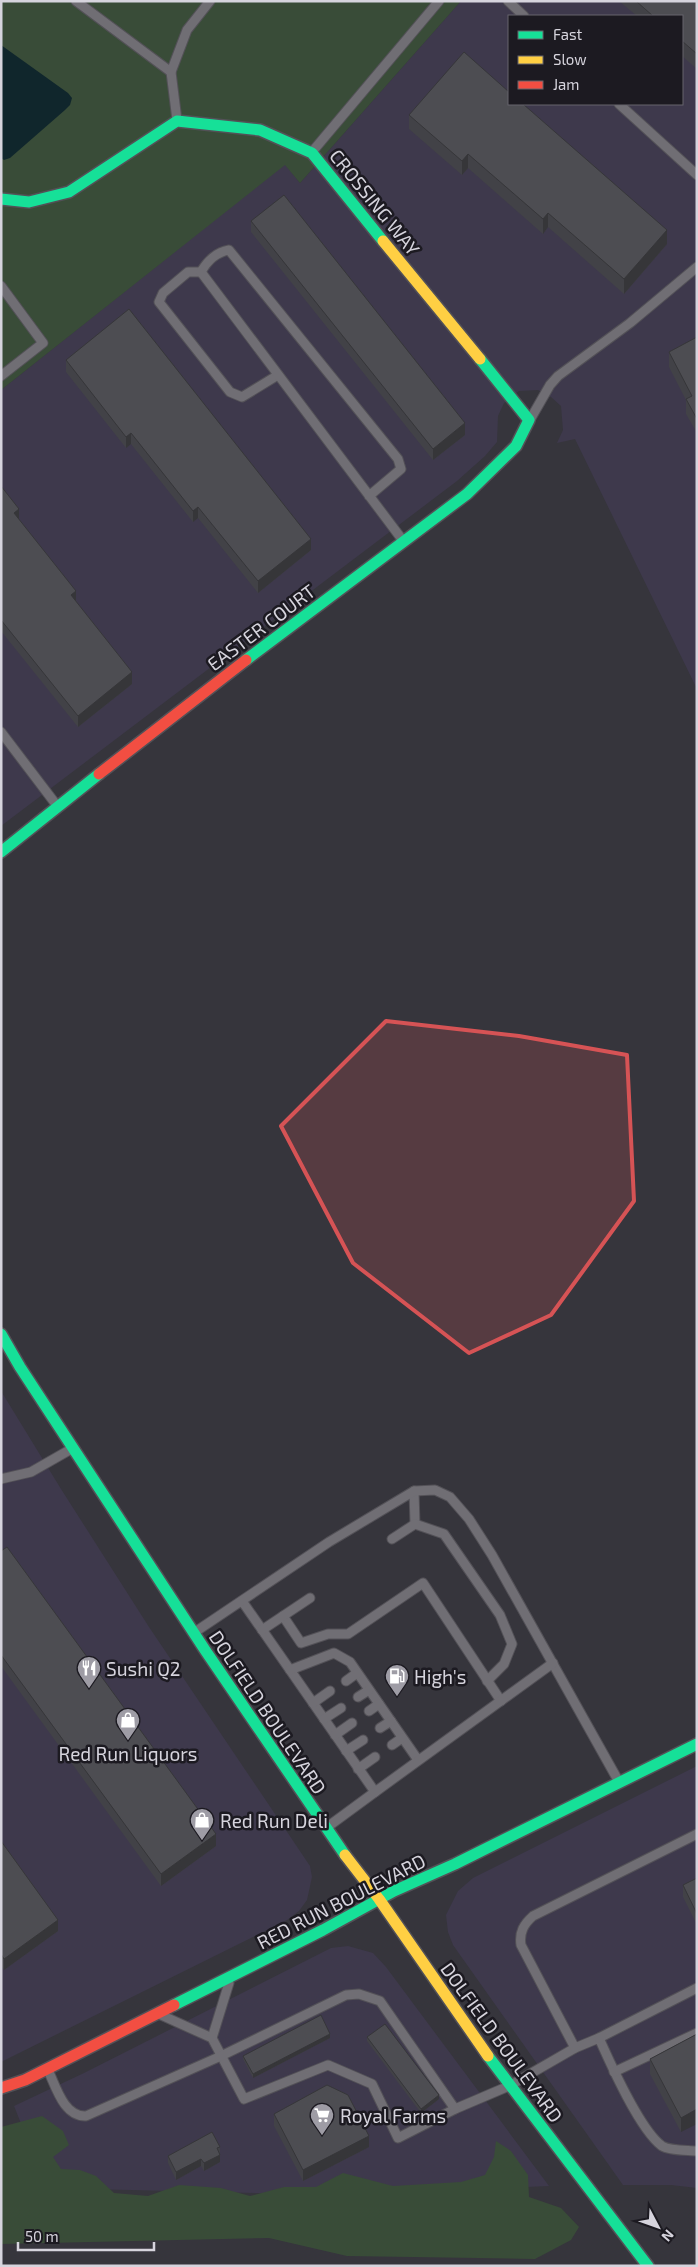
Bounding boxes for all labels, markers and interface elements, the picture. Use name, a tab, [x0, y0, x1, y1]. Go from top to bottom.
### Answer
legend	[508, 15, 683, 105]
text: Fast	[553, 25, 583, 43]
text: Slow	[553, 50, 587, 68]
text: Jam	[553, 75, 579, 93]
street label: CROSSING WAY	[325, 144, 425, 260]
street label: EASTER COURT	[202, 579, 320, 675]
street label: DOLFIELD BOULEVARD	[205, 1626, 331, 1798]
restaurant icon: Sushi Q2	[76, 1655, 102, 1689]
place label: Sushi Q2	[106, 1657, 181, 1680]
fuel station icon: High's	[384, 1663, 410, 1697]
place label: High's	[414, 1665, 466, 1688]
shop icon: Red Run Liquors	[115, 1707, 141, 1741]
place label: Red Run Liquors	[58, 1742, 198, 1765]
shop icon: Red Run Deli	[189, 1807, 215, 1841]
place label: Red Run Deli	[220, 1809, 328, 1832]
street label: RED RUN BOULEVARD	[253, 1849, 429, 1953]
street label: DOLFIELD BOULEVARD	[436, 1957, 568, 2127]
supermarket icon: Royal Farms	[309, 2102, 335, 2136]
place label: Royal Farms	[340, 2104, 446, 2127]
north arrow	[633, 2202, 683, 2252]
scale bar	[18, 2220, 154, 2252]
text: N	[658, 2226, 678, 2245]
text: 50 m	[25, 2227, 59, 2245]

